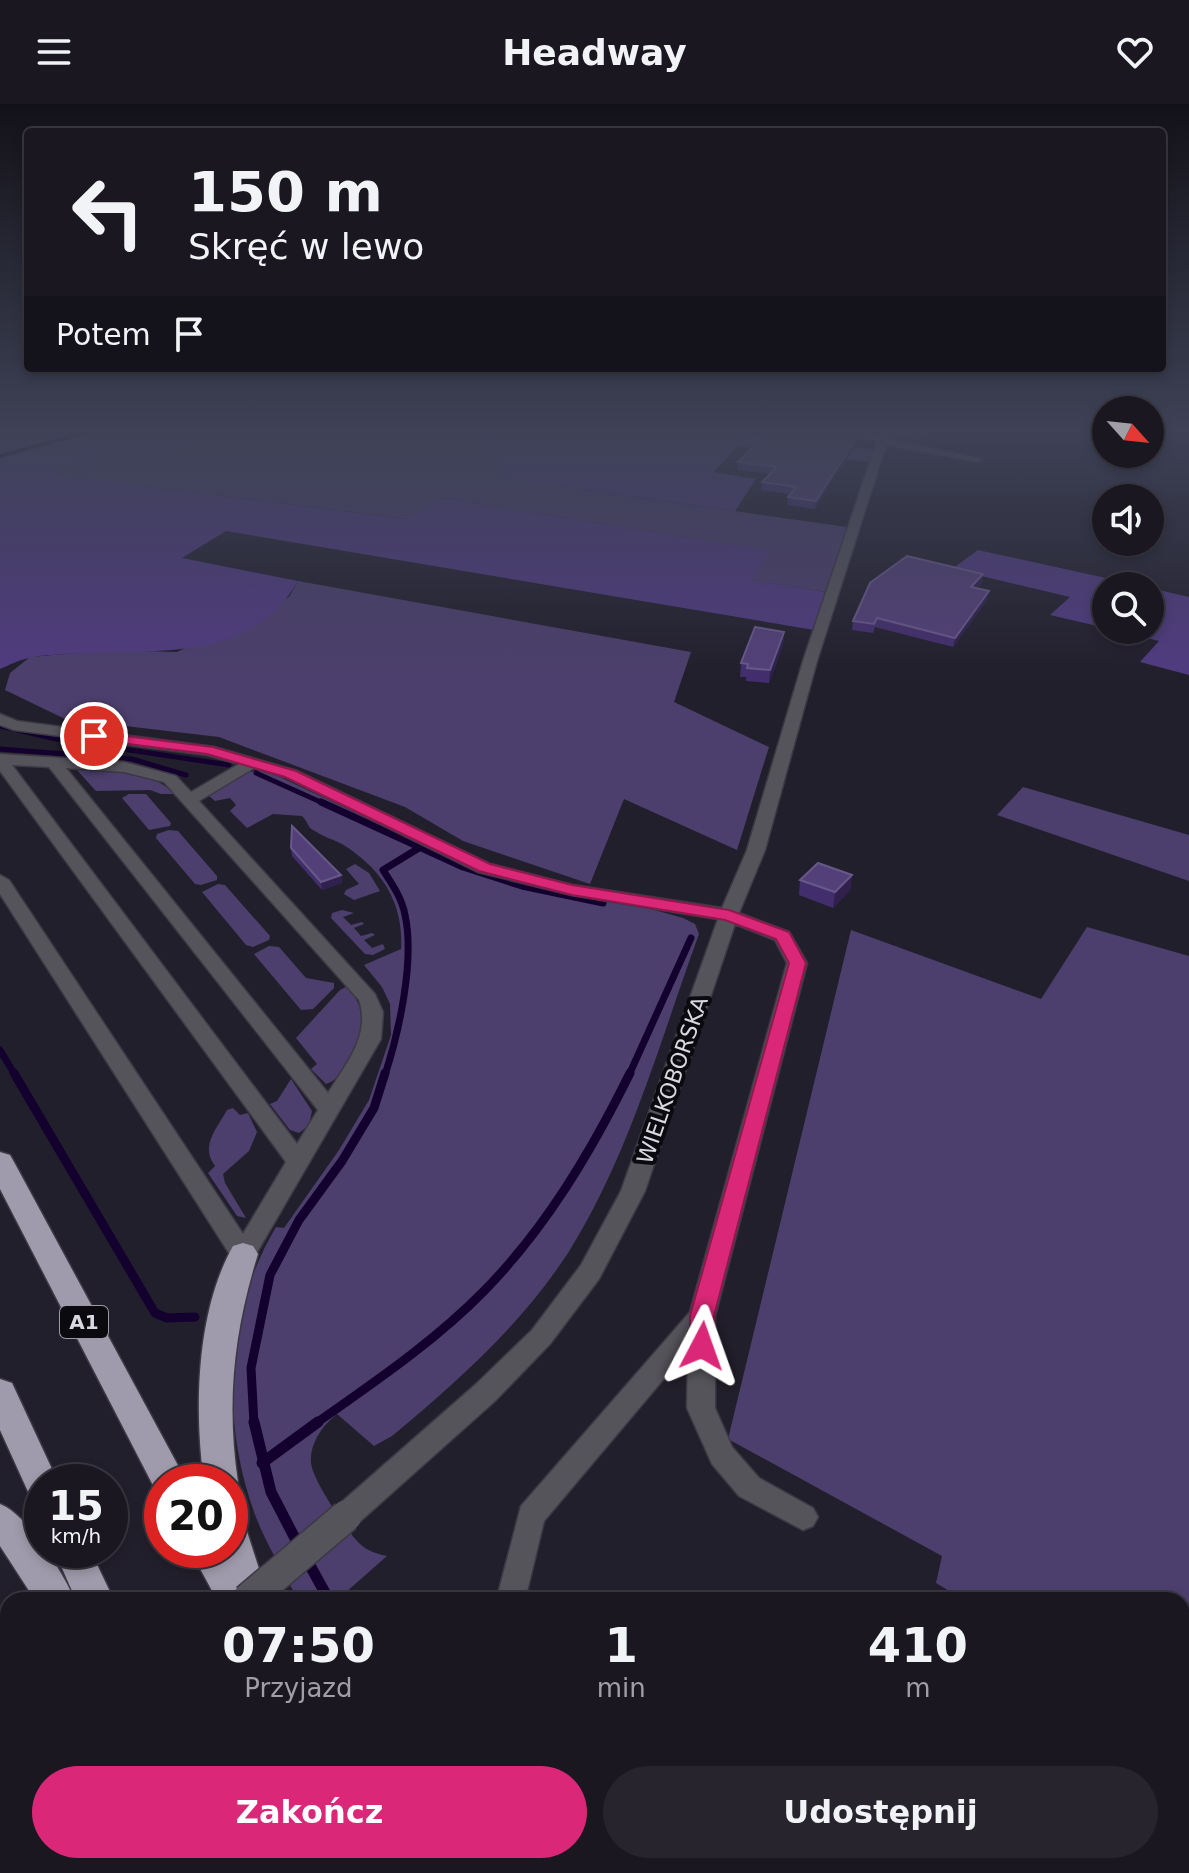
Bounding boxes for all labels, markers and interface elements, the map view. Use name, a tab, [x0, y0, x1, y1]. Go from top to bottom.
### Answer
icon: menu	[32, 30, 76, 74]
icon: heart	[1113, 30, 1157, 74]
text: Headway	[502, 32, 687, 73]
text: 150 m	[188, 159, 383, 224]
icon: left	[56, 160, 160, 264]
text: Skręć w lewo	[188, 226, 424, 267]
icon: arrive	[167, 312, 211, 356]
text: Potem	[56, 317, 151, 352]
north arrow	[1092, 396, 1164, 468]
map controls	[1092, 396, 1164, 644]
button: sound	[1092, 484, 1164, 556]
button: search	[1092, 572, 1164, 644]
pin	[60, 702, 128, 770]
icon: arrive	[72, 714, 116, 758]
street label: WIELKOBORSKA	[632, 993, 713, 1167]
position arrow	[660, 1304, 744, 1388]
road number: A1	[60, 1306, 108, 1338]
speed limit sign: 20	[144, 1464, 248, 1568]
text: 15	[48, 1483, 104, 1529]
text: km/h	[51, 1524, 101, 1548]
text: 07:50	[222, 1617, 375, 1673]
text: 1	[605, 1617, 638, 1673]
text: 410	[868, 1617, 968, 1673]
text: Przyjazd	[244, 1673, 353, 1703]
text: min	[597, 1673, 646, 1703]
text: m	[905, 1673, 931, 1703]
button: Zakończ	[32, 1766, 587, 1858]
button: Udostępnij	[603, 1766, 1158, 1858]

